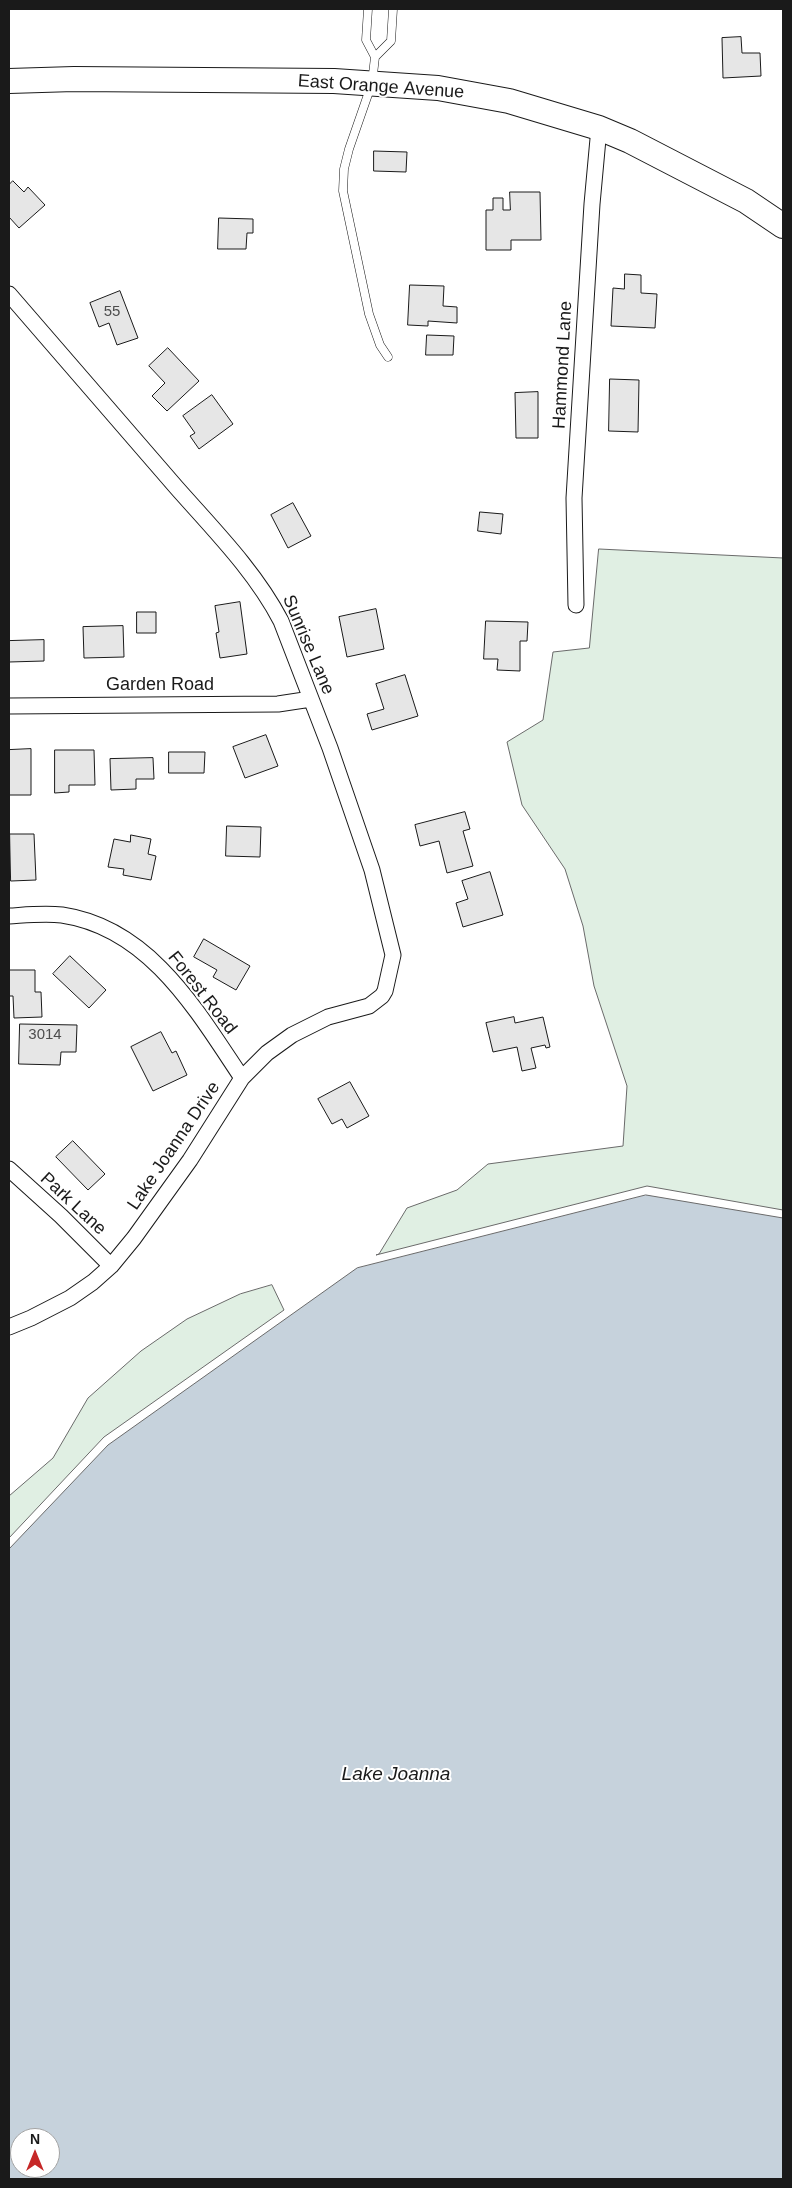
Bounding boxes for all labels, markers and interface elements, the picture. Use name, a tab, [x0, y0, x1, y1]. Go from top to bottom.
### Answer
street label: East Orange Avenue	[297, 70, 465, 104]
street label: Hammond Lane	[549, 300, 577, 430]
house number: 55	[104, 303, 120, 321]
street label: Sunrise Lane	[277, 592, 339, 698]
street label: Garden Road	[106, 674, 214, 696]
street label: Forest Road	[163, 947, 241, 1039]
house number: 3014	[28, 1026, 62, 1044]
street label: Lake Joanna Drive	[123, 1078, 225, 1214]
street label: Park Lane	[36, 1168, 110, 1240]
water label: Lake Joanna	[342, 1764, 450, 1786]
north arrow	[10, 2128, 60, 2178]
text: N	[30, 2131, 40, 2147]

